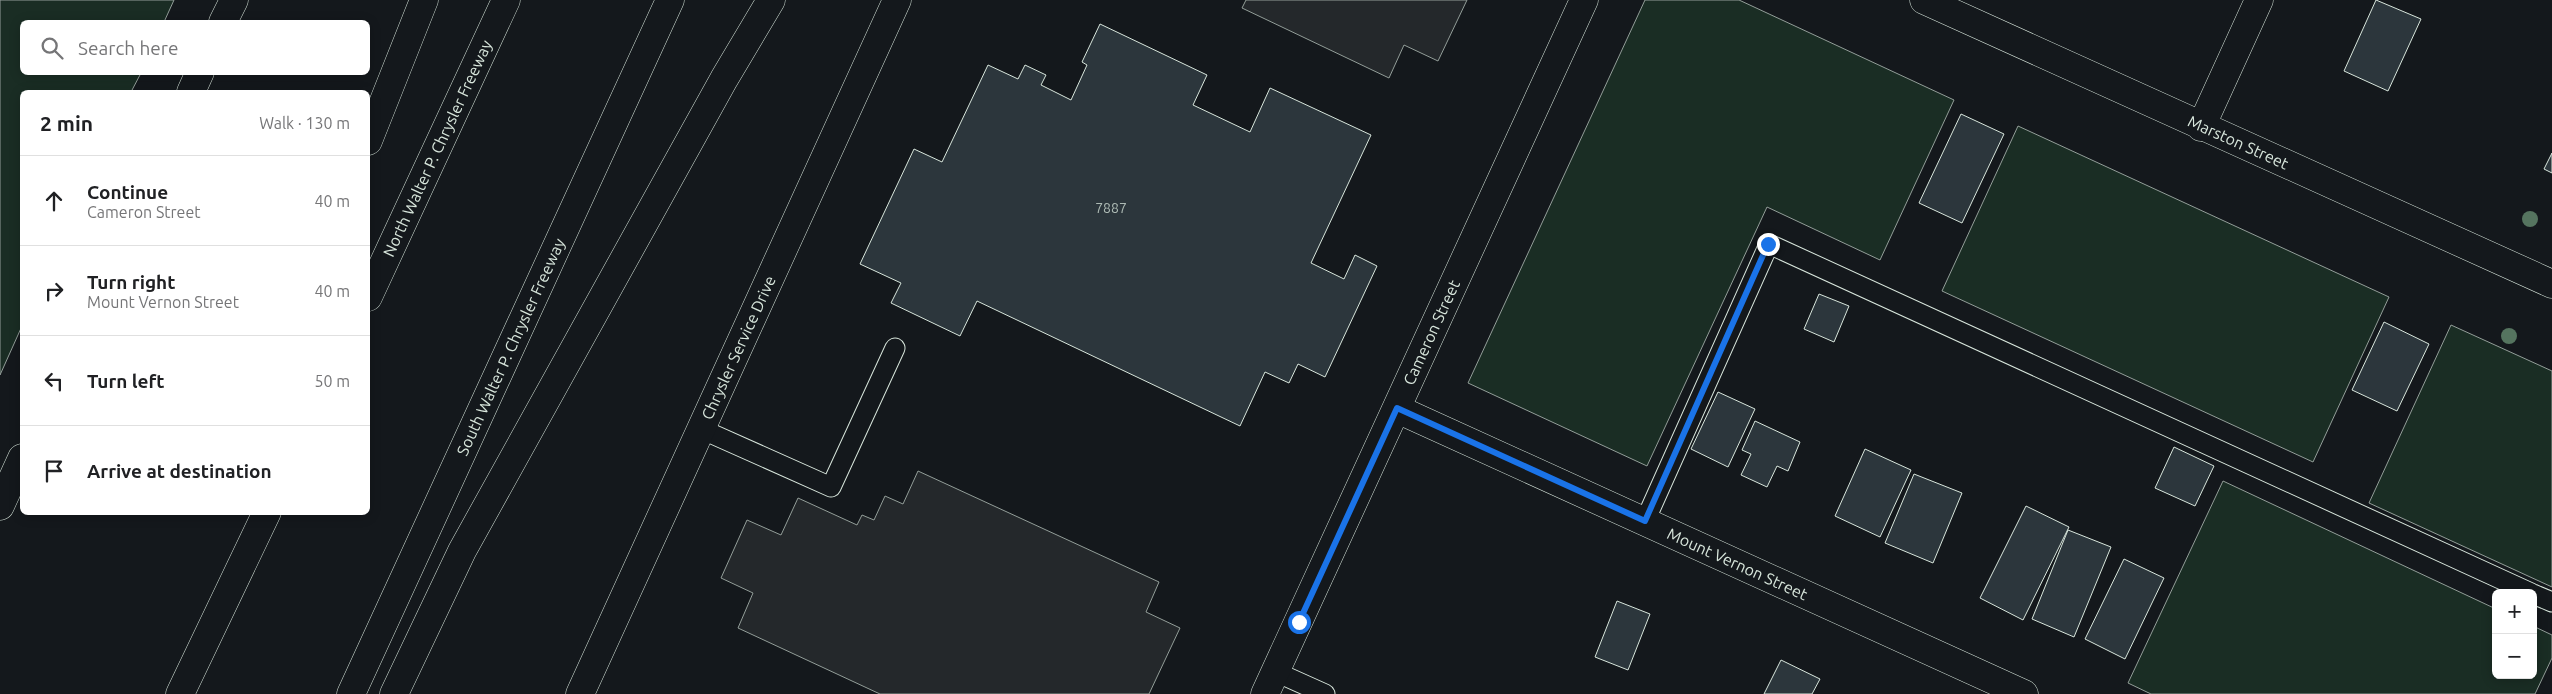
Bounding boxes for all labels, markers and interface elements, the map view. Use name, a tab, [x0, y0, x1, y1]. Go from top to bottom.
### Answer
search box	[20, 20, 370, 75]
icon: search	[38, 34, 66, 62]
text: Search here	[78, 37, 178, 59]
street label: North Walter P. Chrysler Freeway	[379, 37, 495, 259]
text: 2 min	[40, 111, 93, 135]
street label: Marston Street	[2185, 112, 2292, 173]
text: Walk · 130 m	[259, 114, 350, 132]
text: Continue	[87, 181, 168, 203]
icon: ahead	[40, 187, 68, 215]
text: 40 m	[314, 192, 350, 210]
house number: 7887	[1095, 200, 1127, 216]
text: Cameron Street	[87, 203, 201, 221]
route end	[1757, 233, 1780, 256]
street label: South Walter P. Chrysler Freeway	[453, 235, 568, 458]
text: Turn right	[87, 271, 175, 293]
street label: Chrysler Service Drive	[698, 273, 779, 422]
street label: Cameron Street	[1399, 276, 1463, 388]
icon: right	[40, 277, 68, 305]
text: 40 m	[314, 282, 350, 300]
text: Mount Vernon Street	[87, 293, 239, 311]
icon: left	[40, 367, 68, 395]
text: Turn left	[87, 370, 165, 392]
text: 50 m	[314, 372, 350, 390]
icon: arrive	[40, 457, 68, 485]
text: Arrive at destination	[87, 460, 272, 482]
street label: Mount Vernon Street	[1665, 524, 1811, 604]
map controls	[2492, 589, 2537, 679]
button: +	[2492, 589, 2537, 634]
route start	[1288, 611, 1311, 634]
button: −	[2492, 634, 2537, 679]

